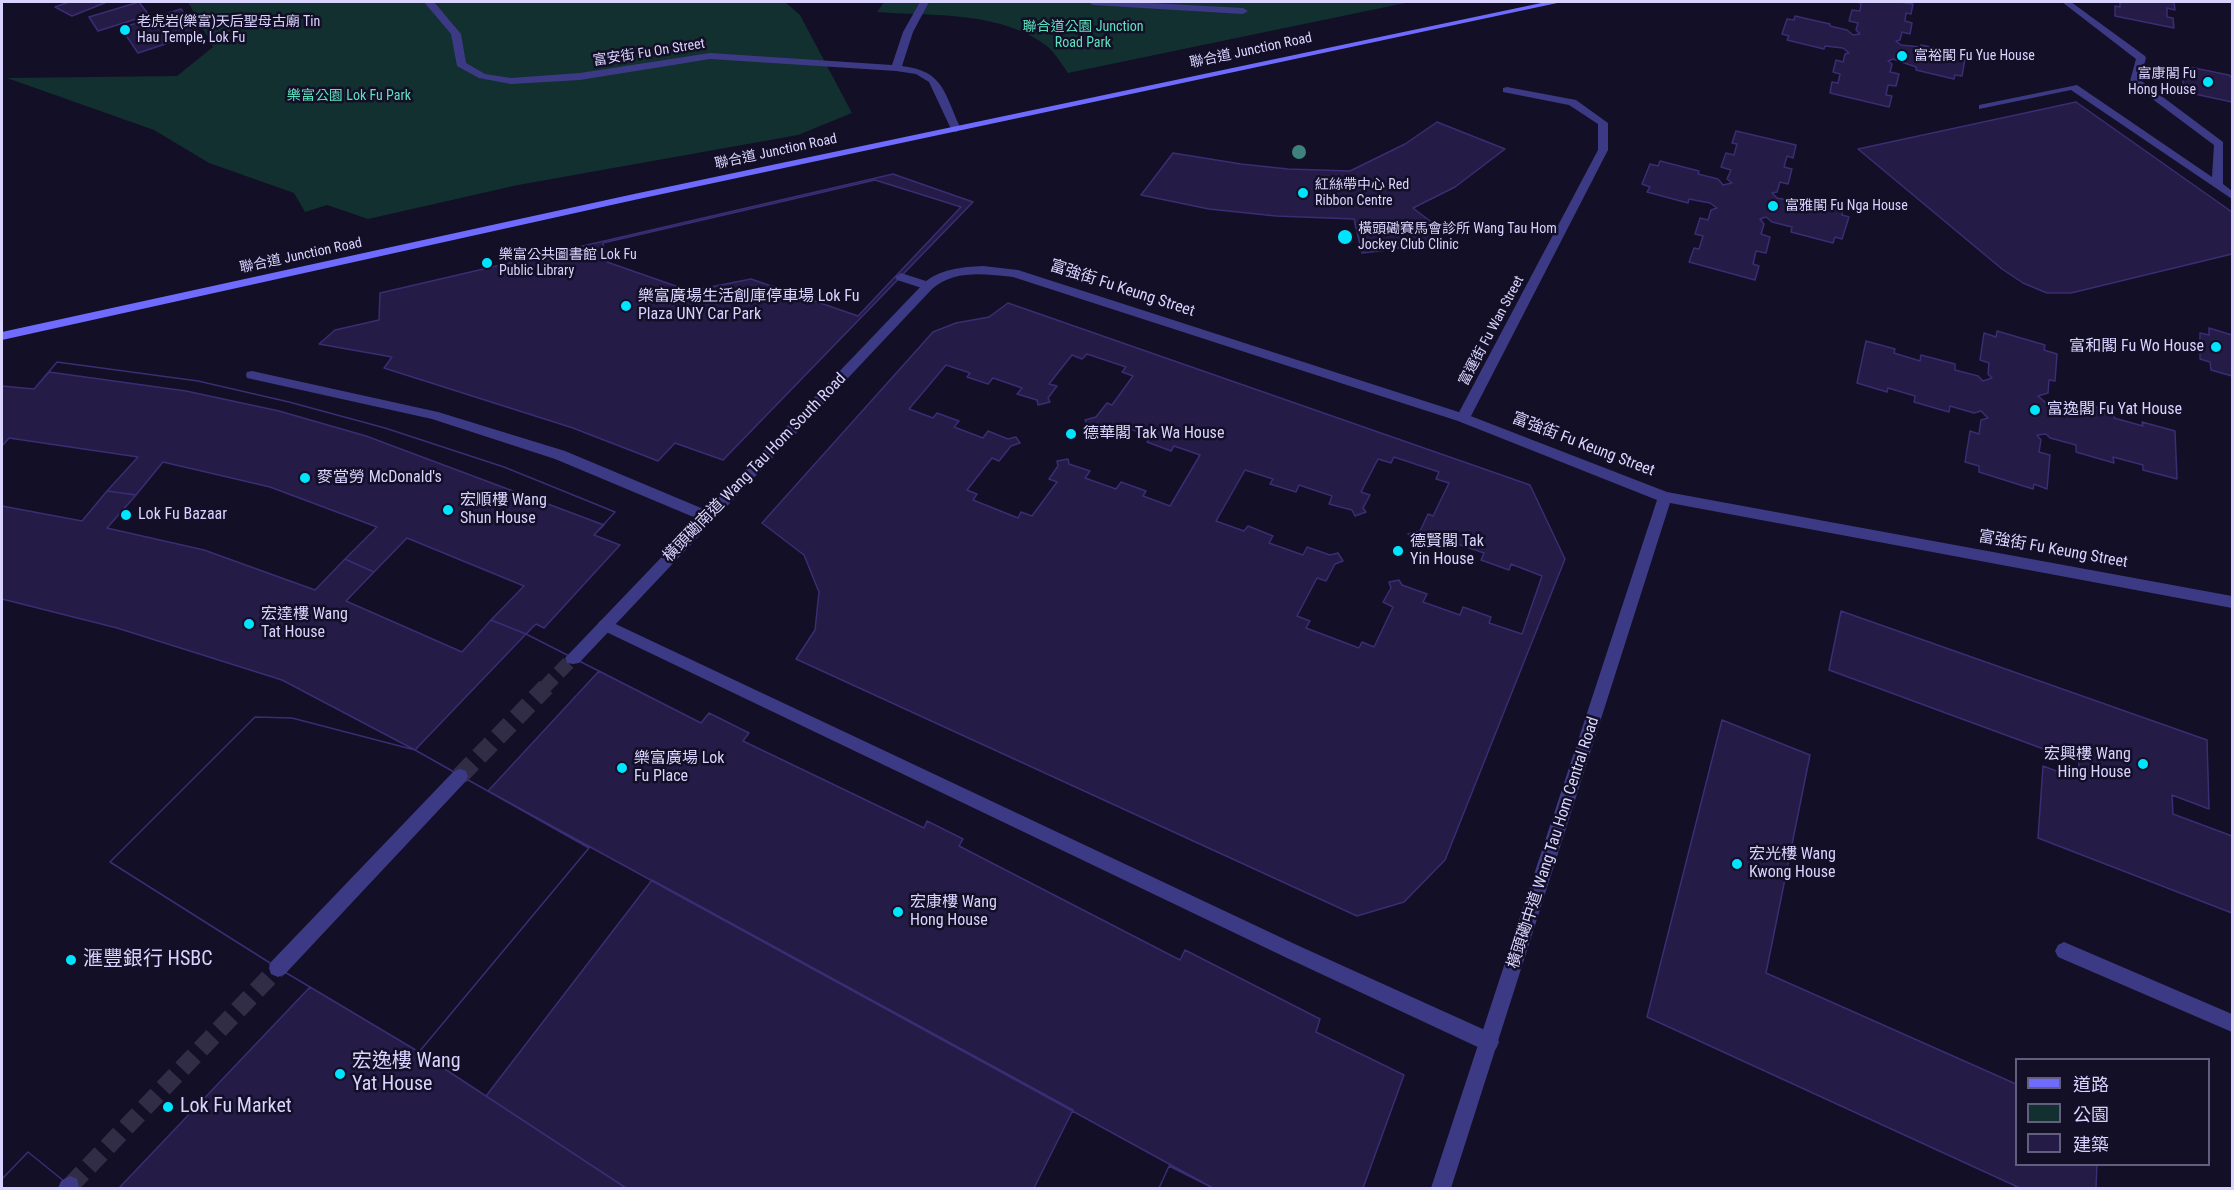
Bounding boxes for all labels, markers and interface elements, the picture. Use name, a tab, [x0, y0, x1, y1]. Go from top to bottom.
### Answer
place label: 老虎岩(樂富)天后聖母古廟 Tin Hau Temple, Lok Fu	[137, 14, 320, 46]
park label: 聯合道公園 Junction Road Park	[1022, 19, 1144, 51]
marker: 老虎岩(樂富)天后聖母古廟 Tin Hau Temple, Lok Fu	[118, 23, 132, 37]
street label: 聯合道 Junction Road	[1188, 30, 1314, 72]
street label: 富安街 Fu On Street	[592, 36, 706, 70]
place label: 富裕閣 Fu Yue House	[1914, 48, 2035, 64]
marker: 富裕閣 Fu Yue House	[1895, 49, 1909, 63]
place label: 富康閣 Fu Hong House	[2128, 66, 2196, 98]
marker: 富康閣 Fu Hong House	[2201, 75, 2215, 89]
park label: 樂富公園 Lok Fu Park	[287, 88, 411, 104]
street label: 聯合道 Junction Road	[713, 131, 839, 173]
place label: 紅絲帶中心 Red Ribbon Centre	[1315, 177, 1409, 210]
marker: 紅絲帶中心 Red Ribbon Centre	[1296, 186, 1310, 200]
place label: 富雅閣 Fu Nga House	[1785, 198, 1908, 214]
marker: 富雅閣 Fu Nga House	[1766, 199, 1780, 213]
place label: 橫頭磡賽馬會診所 Wang Tau Hom Jockey Club Clinic	[1358, 221, 1557, 254]
marker: 橫頭磡賽馬會診所 Wang Tau Hom Jockey Club Clinic	[1336, 228, 1354, 246]
street label: 聯合道 Junction Road	[238, 235, 364, 277]
place label: 樂富公共圖書館 Lok Fu Public Library	[499, 247, 637, 280]
marker: 樂富公共圖書館 Lok Fu Public Library	[480, 256, 494, 270]
street label: 富強街 Fu Keung Street	[1047, 257, 1197, 321]
street label: 富運街 Fu Wan Street	[1456, 273, 1528, 389]
place label: 樂富廣場生活創庫停車場 Lok Fu Plaza UNY Car Park	[638, 287, 859, 325]
marker: 樂富廣場生活創庫停車場 Lok Fu Plaza UNY Car Park	[619, 299, 633, 313]
place label: 富和閣 Fu Wo House	[2069, 337, 2204, 357]
marker: 富和閣 Fu Wo House	[2209, 340, 2223, 354]
street label: 橫頭磡南道 Wang Tau Hom South Road	[659, 370, 851, 566]
place label: 富逸閣 Fu Yat House	[2047, 400, 2182, 420]
marker: 富逸閣 Fu Yat House	[2028, 403, 2042, 417]
street label: 富強街 Fu Keung Street	[1509, 409, 1657, 481]
place label: 德華閣 Tak Wa House	[1083, 424, 1224, 444]
marker: 德華閣 Tak Wa House	[1064, 427, 1078, 441]
place label: 麥當勞 McDonald's	[317, 468, 442, 488]
marker: 麥當勞 McDonald's	[298, 471, 312, 485]
place label: 宏順樓 Wang Shun House	[460, 491, 547, 529]
marker: 宏順樓 Wang Shun House	[441, 503, 455, 517]
place label: Lok Fu Bazaar	[138, 505, 227, 525]
marker: Lok Fu Bazaar	[119, 508, 133, 522]
street label: 富強街 Fu Keung Street	[1977, 527, 2129, 573]
place label: 德賢閣 Tak Yin House	[1410, 532, 1484, 570]
marker: 德賢閣 Tak Yin House	[1391, 544, 1405, 558]
place label: 宏達樓 Wang Tat House	[261, 605, 348, 643]
marker: 宏達樓 Wang Tat House	[242, 617, 256, 631]
street label: 橫頭磡中道 Wang Tau Hom Central Road	[1504, 715, 1604, 971]
place label: 宏興樓 Wang Hing House	[2044, 745, 2131, 783]
place label: 樂富廣場 Lok Fu Place	[634, 749, 725, 787]
marker: 宏興樓 Wang Hing House	[2136, 757, 2150, 771]
marker: 樂富廣場 Lok Fu Place	[615, 761, 629, 775]
place label: 宏光樓 Wang Kwong House	[1749, 845, 1836, 883]
marker: 宏光樓 Wang Kwong House	[1730, 857, 1744, 871]
place label: 宏康樓 Wang Hong House	[910, 893, 997, 931]
marker: 宏康樓 Wang Hong House	[891, 905, 905, 919]
place label: 滙豐銀行 HSBC	[83, 948, 213, 972]
marker: 滙豐銀行 HSBC	[64, 953, 78, 967]
place label: 宏逸樓 Wang Yat House	[352, 1050, 461, 1097]
legend	[2015, 1058, 2210, 1166]
marker: 宏逸樓 Wang Yat House	[333, 1067, 347, 1081]
text: 道路	[2073, 1074, 2109, 1095]
place label: Lok Fu Market	[180, 1095, 292, 1119]
marker: Lok Fu Market	[161, 1100, 175, 1114]
text: 公園	[2073, 1104, 2109, 1125]
text: 建築	[2073, 1134, 2109, 1155]

